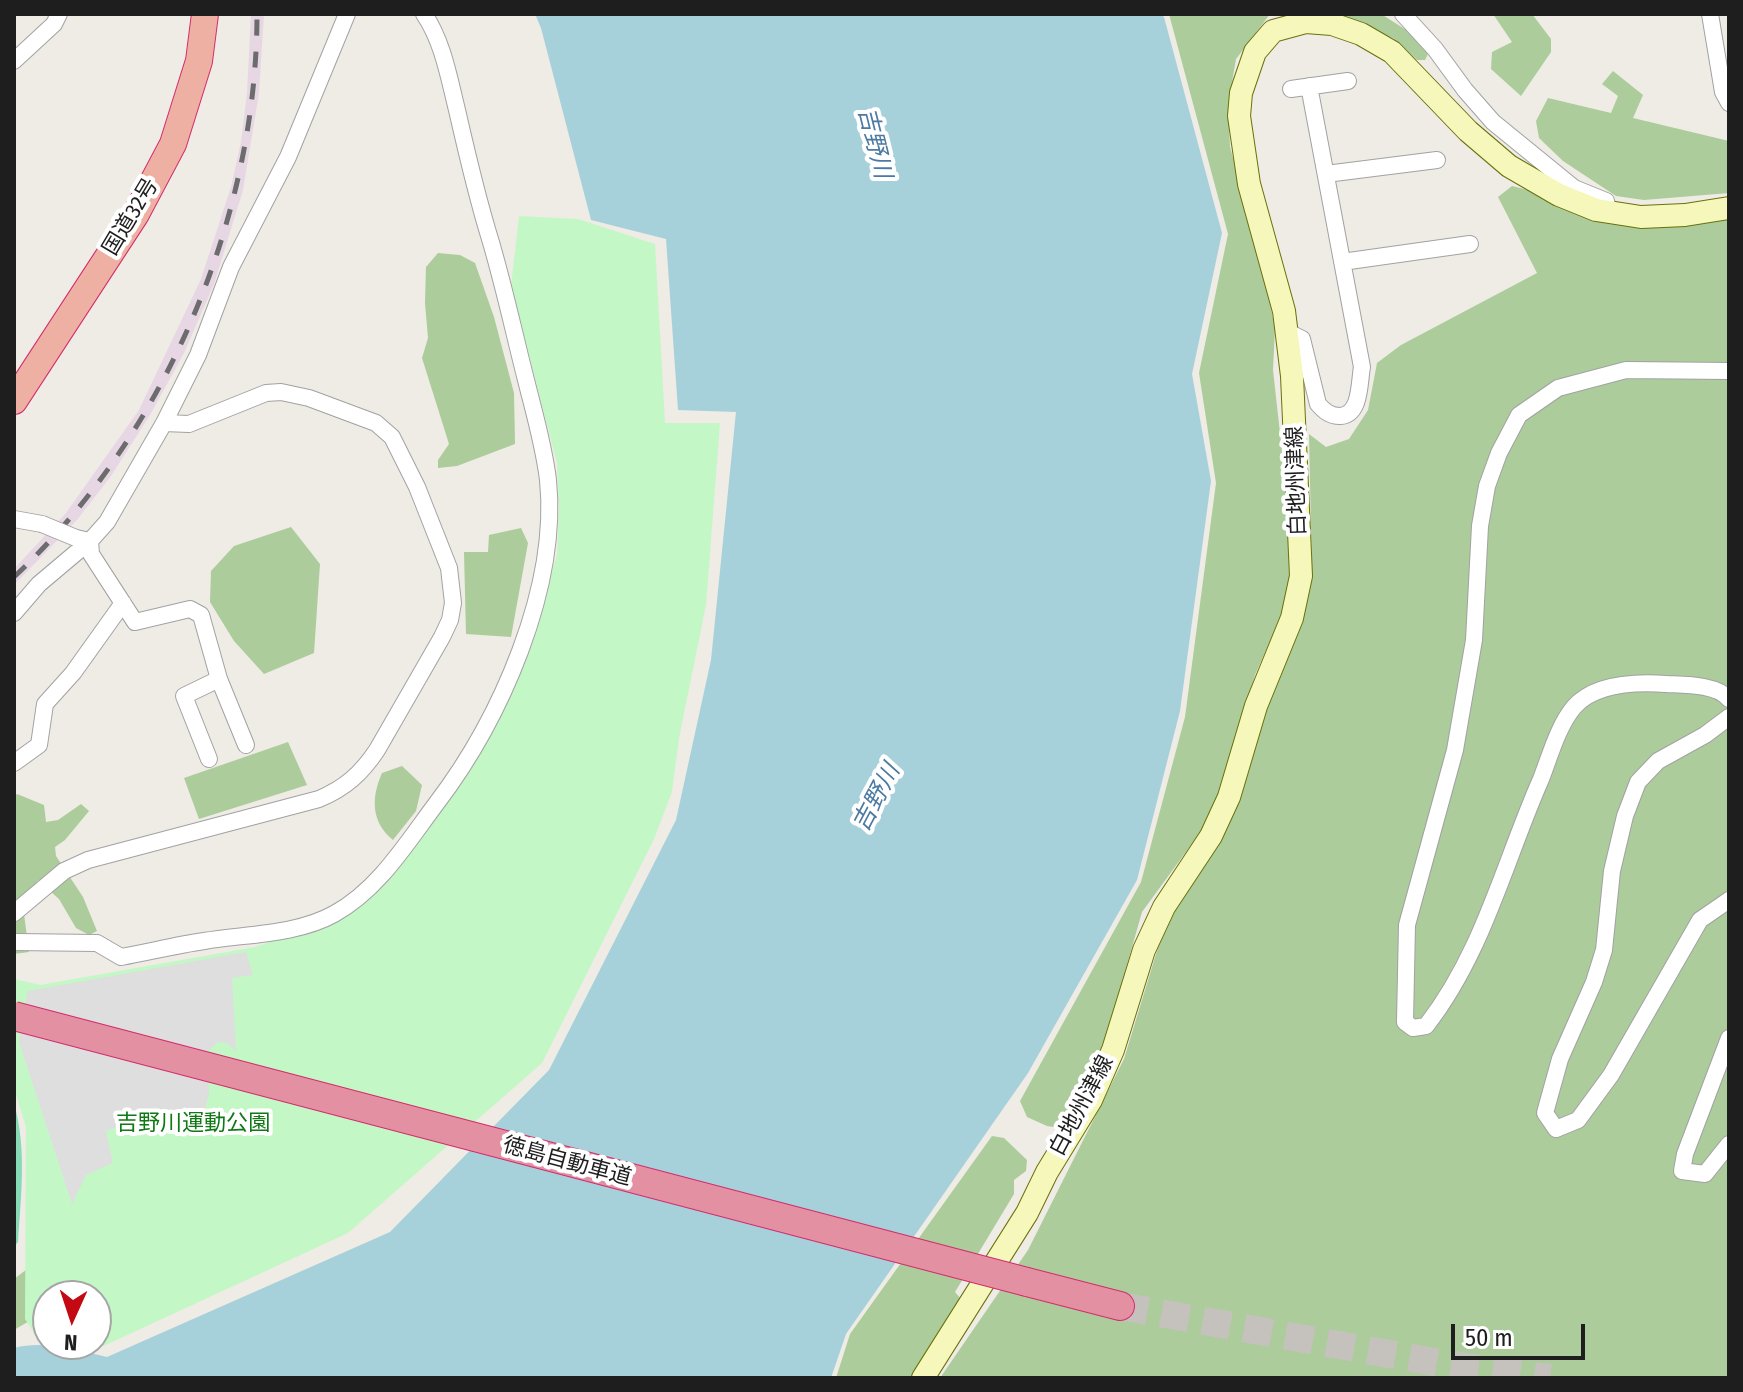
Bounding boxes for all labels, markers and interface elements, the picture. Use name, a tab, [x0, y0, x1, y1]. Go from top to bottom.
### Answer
water label: 吉野川	[851, 105, 897, 181]
street label: 国道32号	[98, 174, 164, 260]
street label: 白地州津線	[1282, 426, 1312, 536]
water label: 吉野川	[847, 759, 907, 837]
street label: 白地州津線	[1045, 1051, 1119, 1161]
park label: 吉野川運動公園	[116, 1111, 270, 1137]
street label: 徳島自動車道	[500, 1132, 634, 1192]
north arrow	[32, 1280, 112, 1360]
scale bar	[1455, 1308, 1589, 1358]
text: 50 m	[1465, 1324, 1513, 1352]
text: N	[64, 1329, 78, 1356]

